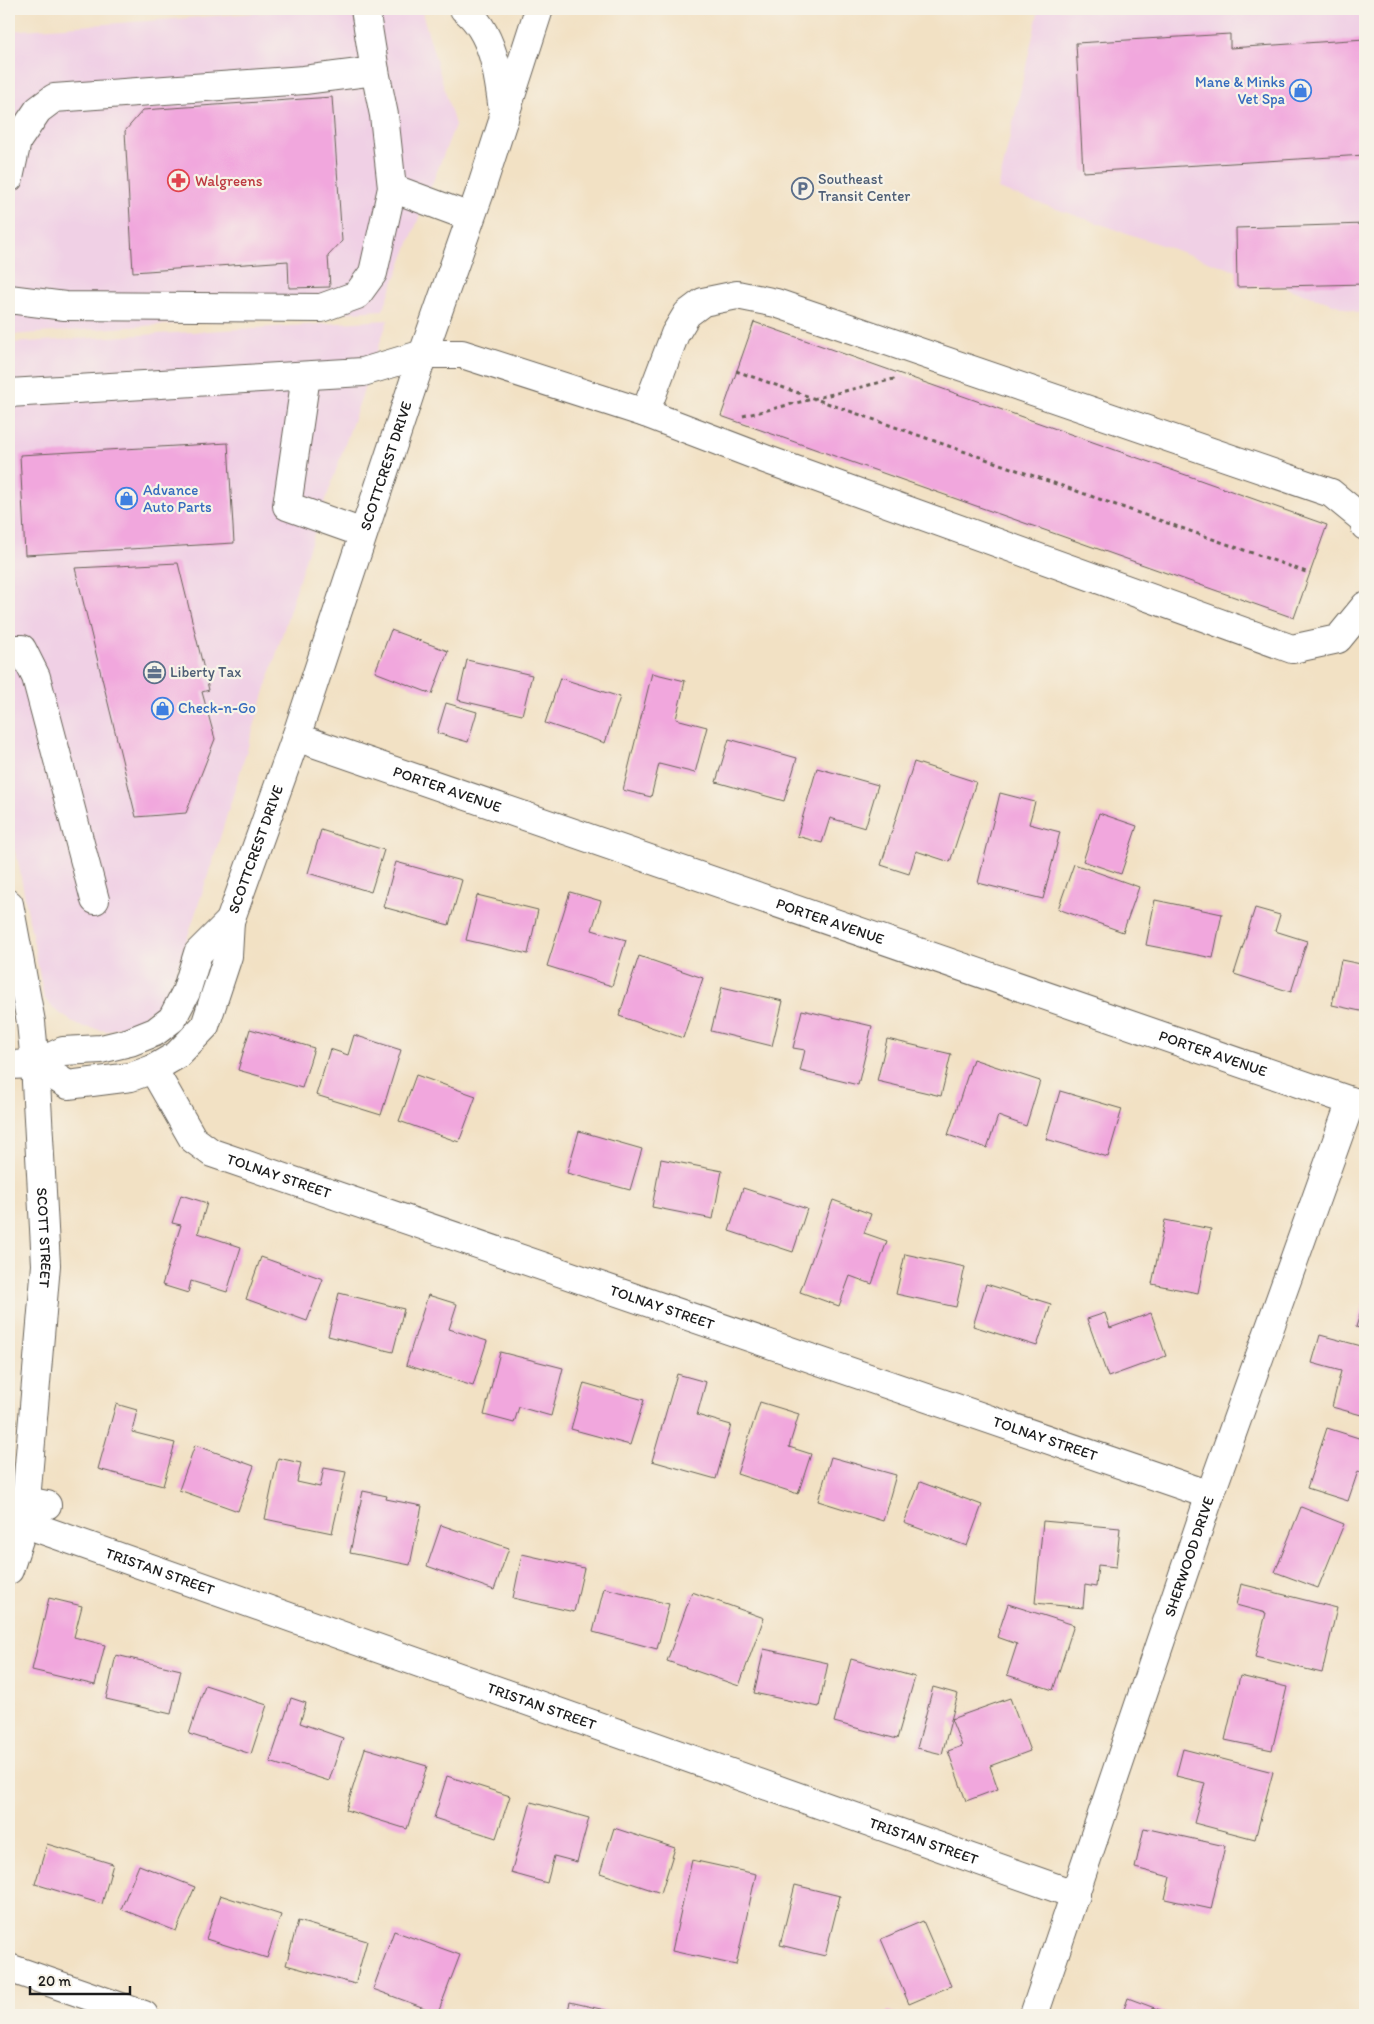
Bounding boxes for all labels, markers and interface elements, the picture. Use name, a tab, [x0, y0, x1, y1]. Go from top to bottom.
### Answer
place label: Mane & Minks Vet Spa	[1195, 73, 1286, 108]
shop icon: Mane & Minks Vet Spa	[1289, 79, 1313, 103]
pharmacy icon: Walgreens	[167, 169, 191, 193]
place label: Southeast Transit Center	[818, 170, 910, 205]
place label: Walgreens	[195, 172, 263, 190]
parking icon: Southeast Transit Center	[790, 176, 814, 200]
street label: SCOTTCREST DRIVE	[356, 399, 416, 533]
place label: Advance Auto Parts	[143, 481, 212, 516]
shop icon: Advance Auto Parts	[115, 487, 139, 511]
office icon: Liberty Tax	[142, 660, 166, 684]
place label: Liberty Tax	[170, 663, 241, 681]
shop icon: Check-n-Go	[150, 696, 174, 720]
place label: Check-n-Go	[178, 699, 256, 717]
street label: PORTER AVENUE	[391, 762, 504, 816]
street label: SCOTTCREST DRIVE	[224, 783, 287, 916]
street label: PORTER AVENUE	[774, 894, 887, 948]
street label: PORTER AVENUE	[1156, 1027, 1269, 1080]
street label: TOLNAY STREET	[224, 1150, 334, 1202]
street label: SCOTT STREET	[33, 1187, 55, 1289]
street label: TOLNAY STREET	[607, 1281, 717, 1334]
street label: TOLNAY STREET	[991, 1412, 1100, 1465]
street label: SHERWOOD DRIVE	[1161, 1494, 1218, 1619]
street label: TRISTAN STREET	[103, 1544, 217, 1599]
street label: TRISTAN STREET	[485, 1679, 599, 1734]
street label: TRISTAN STREET	[867, 1814, 981, 1869]
scale bar	[30, 1964, 130, 1996]
text: 20 m	[38, 1972, 72, 1990]

